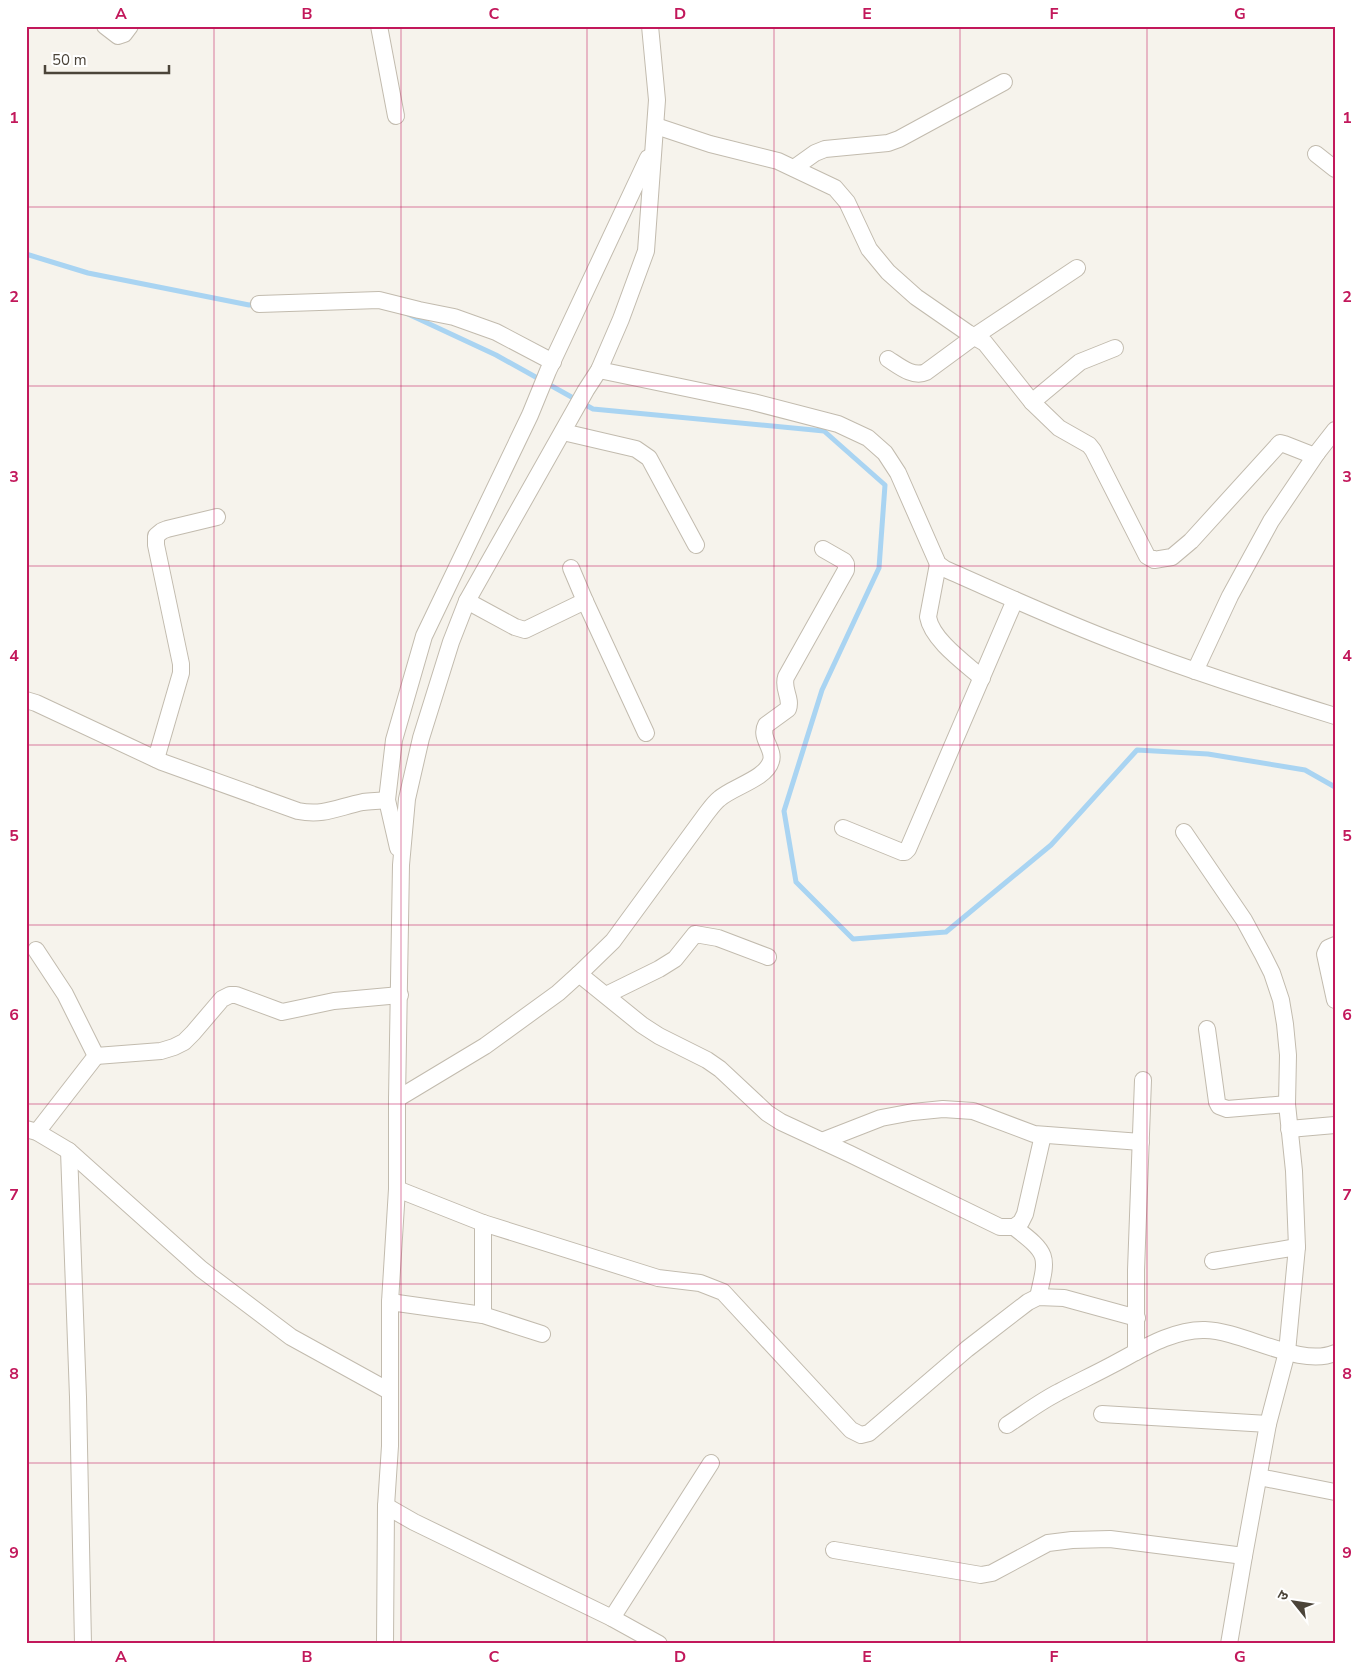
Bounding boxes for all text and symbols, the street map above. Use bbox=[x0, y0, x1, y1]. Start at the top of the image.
text: A bbox=[115, 3, 127, 25]
text: B bbox=[301, 3, 313, 25]
text: C bbox=[489, 3, 500, 25]
text: D bbox=[674, 3, 686, 25]
text: E bbox=[862, 3, 872, 25]
text: F bbox=[1050, 3, 1059, 25]
text: G bbox=[1234, 3, 1246, 25]
scale bar bbox=[45, 42, 169, 74]
text: 50 m bbox=[52, 50, 87, 70]
text: 1 bbox=[9, 107, 19, 129]
text: 1 bbox=[1342, 107, 1352, 129]
text: 2 bbox=[9, 286, 19, 308]
text: 2 bbox=[1342, 286, 1352, 308]
text: 3 bbox=[9, 466, 19, 488]
text: 3 bbox=[1342, 466, 1352, 488]
text: 4 bbox=[9, 645, 19, 667]
text: 4 bbox=[1342, 645, 1352, 667]
text: 5 bbox=[9, 825, 19, 847]
text: 5 bbox=[1342, 825, 1352, 847]
text: 6 bbox=[9, 1004, 19, 1026]
text: 6 bbox=[1342, 1004, 1352, 1026]
text: 7 bbox=[9, 1184, 19, 1206]
text: 7 bbox=[1342, 1184, 1352, 1206]
text: 8 bbox=[9, 1363, 19, 1385]
text: 8 bbox=[1342, 1363, 1352, 1385]
text: 9 bbox=[9, 1542, 19, 1564]
text: 9 bbox=[1342, 1542, 1352, 1564]
north arrow bbox=[1268, 1578, 1318, 1628]
text: उ bbox=[1273, 1587, 1294, 1604]
text: A bbox=[115, 1646, 127, 1668]
text: B bbox=[301, 1646, 313, 1668]
text: C bbox=[489, 1646, 500, 1668]
text: D bbox=[674, 1646, 686, 1668]
text: E bbox=[862, 1646, 872, 1668]
text: F bbox=[1050, 1646, 1059, 1668]
text: G bbox=[1234, 1646, 1246, 1668]

